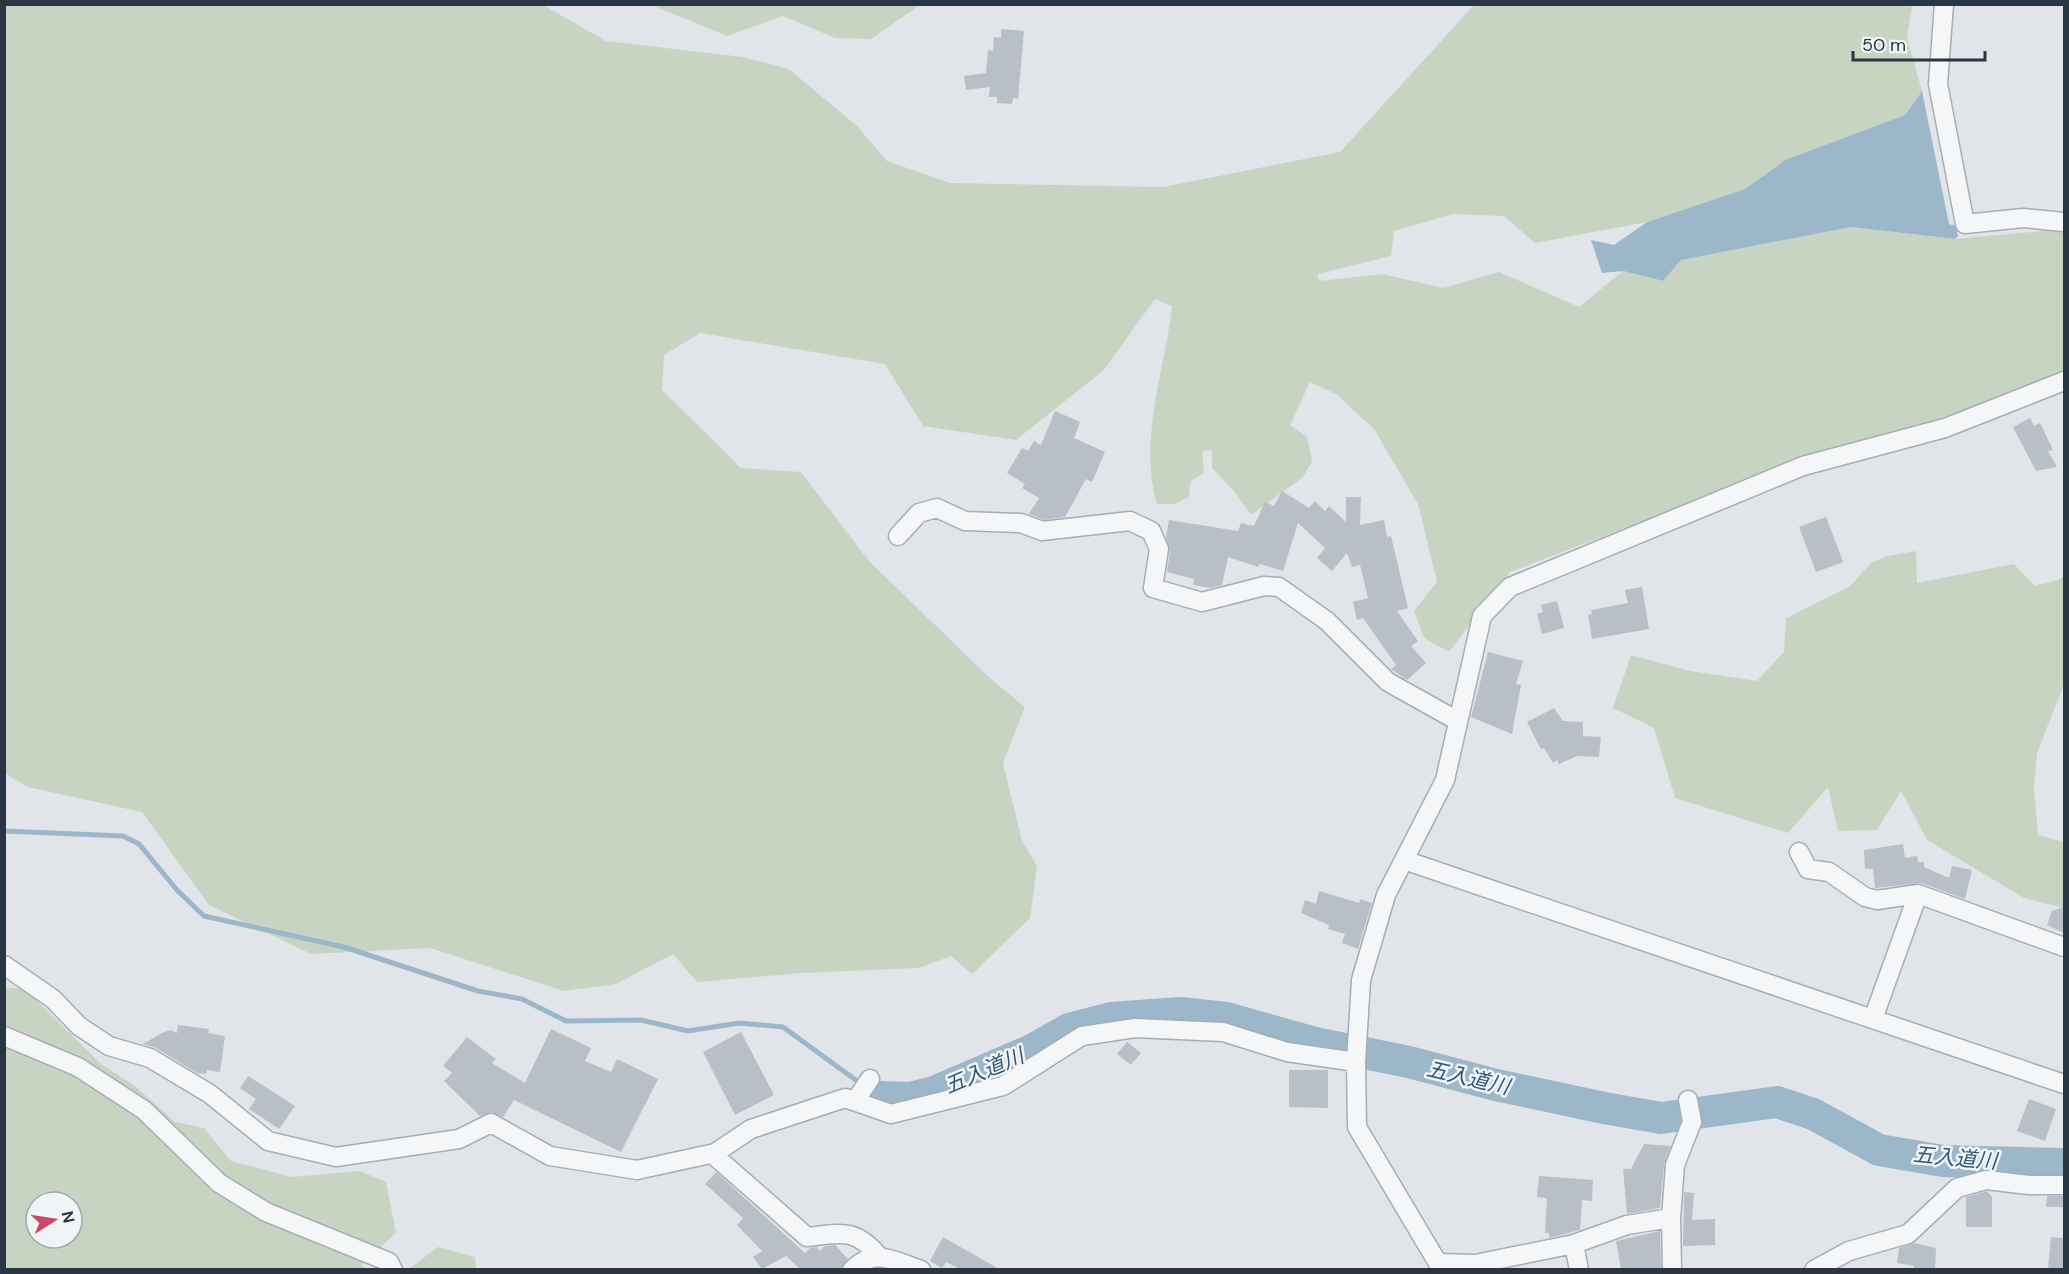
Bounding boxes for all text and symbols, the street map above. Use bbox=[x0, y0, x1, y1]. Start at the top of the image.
scale bar bbox=[1853, 24, 1985, 62]
text: 50 m bbox=[1862, 33, 1906, 57]
water label: 五入道川 bbox=[940, 1041, 1030, 1100]
water label: 五入道川 bbox=[1424, 1055, 1514, 1102]
water label: 五入道川 bbox=[1912, 1140, 2000, 1176]
north arrow bbox=[24, 1190, 84, 1250]
text: N bbox=[57, 1209, 80, 1225]

